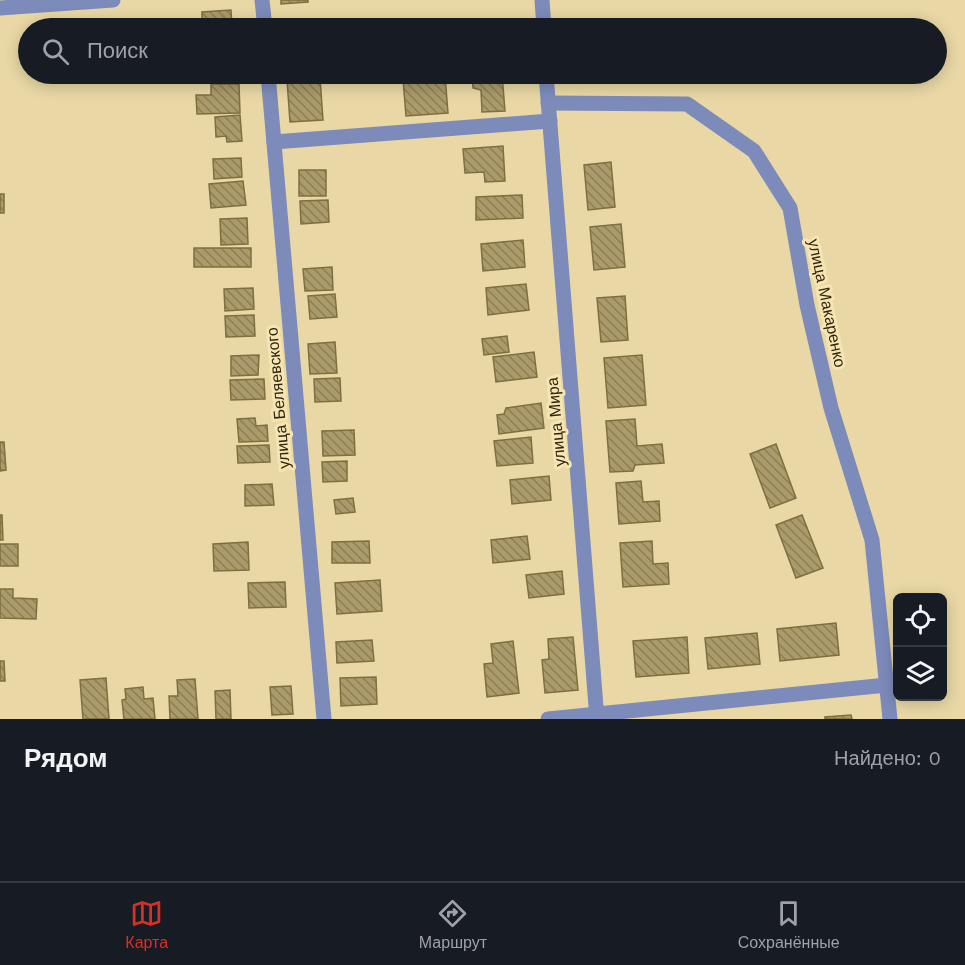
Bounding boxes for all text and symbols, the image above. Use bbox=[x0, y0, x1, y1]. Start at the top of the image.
search box bbox=[18, 18, 947, 84]
icon: search bbox=[39, 35, 72, 68]
text: Поиск bbox=[87, 38, 148, 63]
street label: улица Макаренко bbox=[804, 237, 850, 369]
street label: улица Беляевского bbox=[262, 326, 294, 470]
street label: улица Мира bbox=[543, 376, 569, 467]
map controls bbox=[893, 593, 947, 701]
button: locate bbox=[893, 593, 947, 647]
button: layers bbox=[893, 647, 947, 701]
text: Рядом bbox=[24, 743, 107, 773]
text: Найдено: 0 bbox=[834, 746, 941, 770]
tab: Карта bbox=[125, 897, 168, 952]
tab: Маршрут bbox=[419, 897, 487, 952]
tab: Сохранённые bbox=[738, 897, 840, 952]

